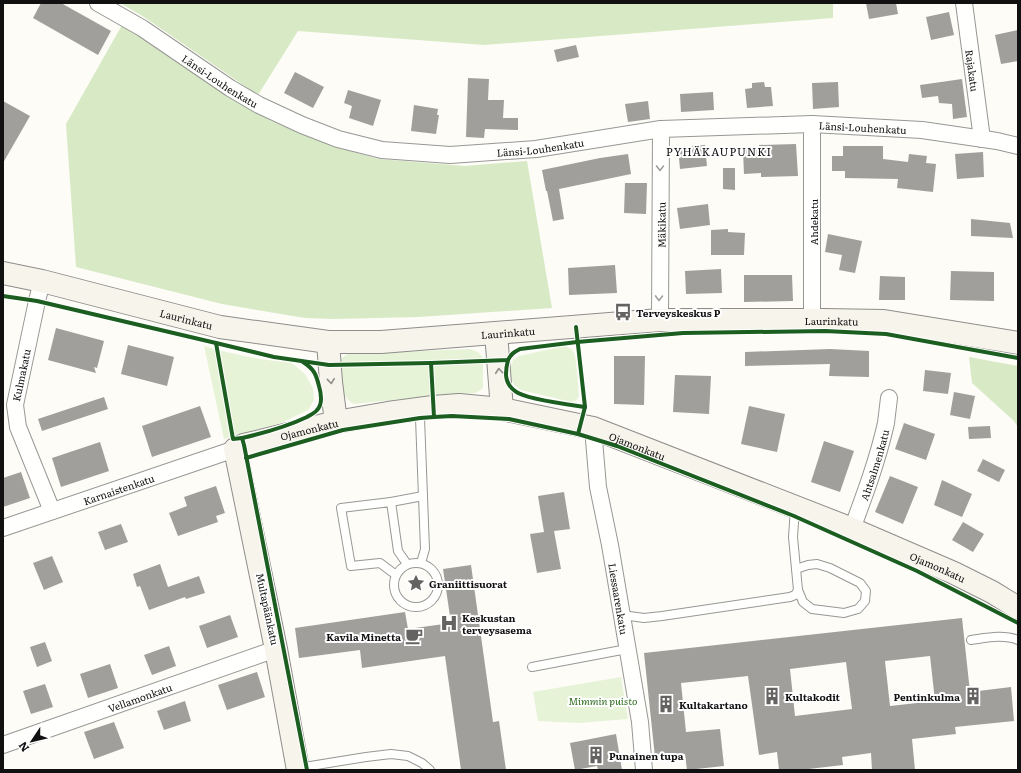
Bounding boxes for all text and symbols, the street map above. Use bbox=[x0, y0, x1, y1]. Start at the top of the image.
street label: Rajakatu bbox=[963, 49, 983, 93]
street label: Länsi-Louhenkatu bbox=[179, 50, 262, 111]
street label: Länsi-Louhenkatu bbox=[818, 117, 908, 137]
street label: Länsi-Louhenkatu bbox=[496, 134, 586, 159]
district label: PYHÄKAUPUNKI bbox=[666, 143, 772, 159]
one-way arrow bbox=[656, 165, 664, 171]
street label: Ahdekatu bbox=[806, 198, 821, 245]
street label: Mäkikatu bbox=[653, 201, 668, 248]
one-way arrow bbox=[655, 295, 663, 301]
bus stop icon: Terveyskeskus P bbox=[613, 302, 633, 322]
street label: Laurinkatu bbox=[158, 304, 215, 333]
place label: Terveyskeskus P bbox=[636, 305, 721, 320]
street label: Laurinkatu bbox=[804, 312, 859, 328]
street label: Laurinkatu bbox=[480, 322, 536, 342]
street label: Kulmakatu bbox=[8, 347, 34, 403]
one-way arrow bbox=[495, 368, 504, 374]
one-way arrow bbox=[326, 378, 335, 384]
street label: Ojamonkatu bbox=[278, 414, 340, 443]
street label: Ahtsalmenkatu bbox=[856, 427, 892, 502]
street label: Ojamonkatu bbox=[607, 428, 669, 463]
street label: Karnaistenkatu bbox=[81, 469, 157, 508]
street label: Ojamonkatu bbox=[908, 548, 969, 586]
street label: Liessaarenkatu bbox=[606, 562, 633, 636]
street label: Multapäänkatu bbox=[253, 572, 283, 647]
place icon: Graniittisuorat bbox=[406, 573, 426, 593]
place label: Graniittisuorat bbox=[429, 576, 508, 591]
place label: Keskustan terveysasema bbox=[462, 610, 532, 637]
hospital icon: Keskustan terveysasema bbox=[439, 613, 459, 633]
cafe icon: Kavila Minetta bbox=[404, 626, 424, 646]
place label: Kavila Minetta bbox=[326, 629, 401, 644]
street label: Vellamonkatu bbox=[106, 678, 174, 715]
building icon: Kultakodit bbox=[762, 686, 782, 706]
building icon: Pentinkulma bbox=[963, 686, 983, 706]
place label: Kultakodit bbox=[785, 689, 841, 704]
place label: Pentinkulma bbox=[894, 689, 960, 704]
park label: Mimmin puisto bbox=[569, 693, 637, 708]
building icon: Kultakartano bbox=[656, 694, 676, 714]
place label: Kultakartano bbox=[679, 697, 748, 712]
north arrow bbox=[12, 721, 52, 761]
text: N bbox=[14, 739, 32, 756]
building icon: Punainen tupa bbox=[586, 745, 606, 765]
place label: Punainen tupa bbox=[609, 748, 684, 763]

